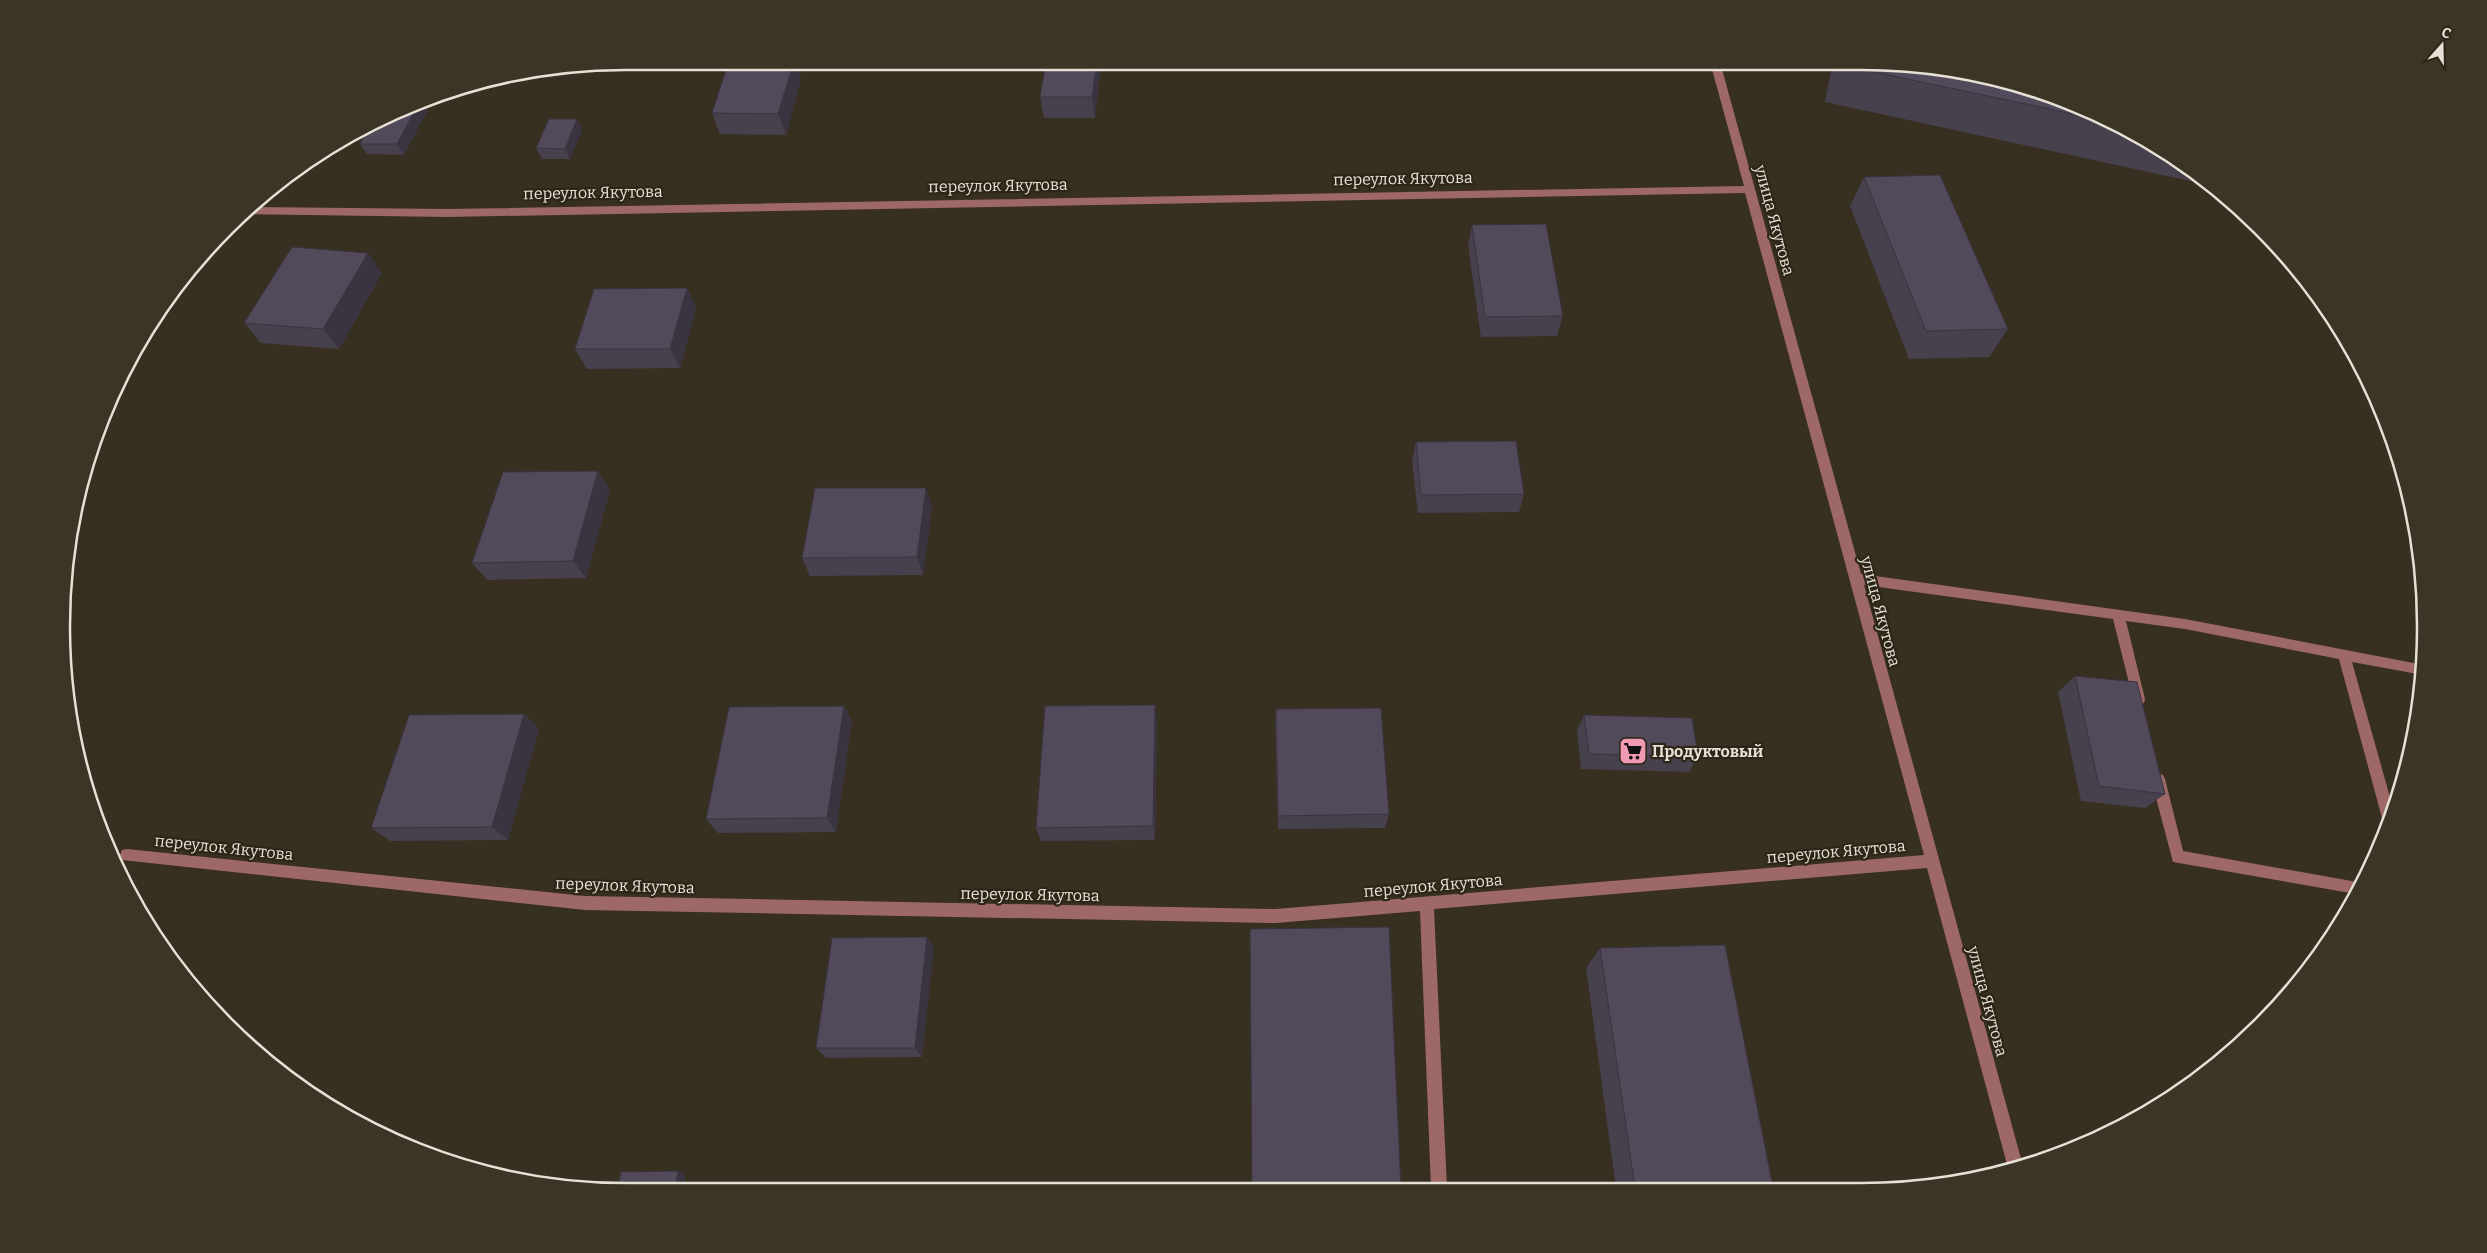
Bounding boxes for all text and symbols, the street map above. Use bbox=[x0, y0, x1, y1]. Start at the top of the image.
north arrow bbox=[2417, 20, 2467, 70]
text: С bbox=[2439, 24, 2453, 43]
street label: улица Якутова bbox=[1750, 162, 1798, 278]
street label: переулок Якутова bbox=[1333, 168, 1473, 189]
street label: переулок Якутова bbox=[928, 175, 1068, 196]
street label: переулок Якутова bbox=[523, 182, 663, 203]
street label: улица Якутова bbox=[1856, 553, 1904, 669]
supermarket icon: Продуктовый bbox=[1618, 736, 1648, 766]
place label: Продуктовый bbox=[1652, 742, 1764, 761]
street label: переулок Якутова bbox=[154, 831, 295, 864]
street label: переулок Якутова bbox=[1766, 836, 1907, 867]
street label: переулок Якутова bbox=[1363, 870, 1504, 901]
street label: переулок Якутова bbox=[555, 874, 695, 897]
street label: переулок Якутова bbox=[960, 884, 1100, 905]
street label: улица Якутова bbox=[1963, 943, 2011, 1059]

